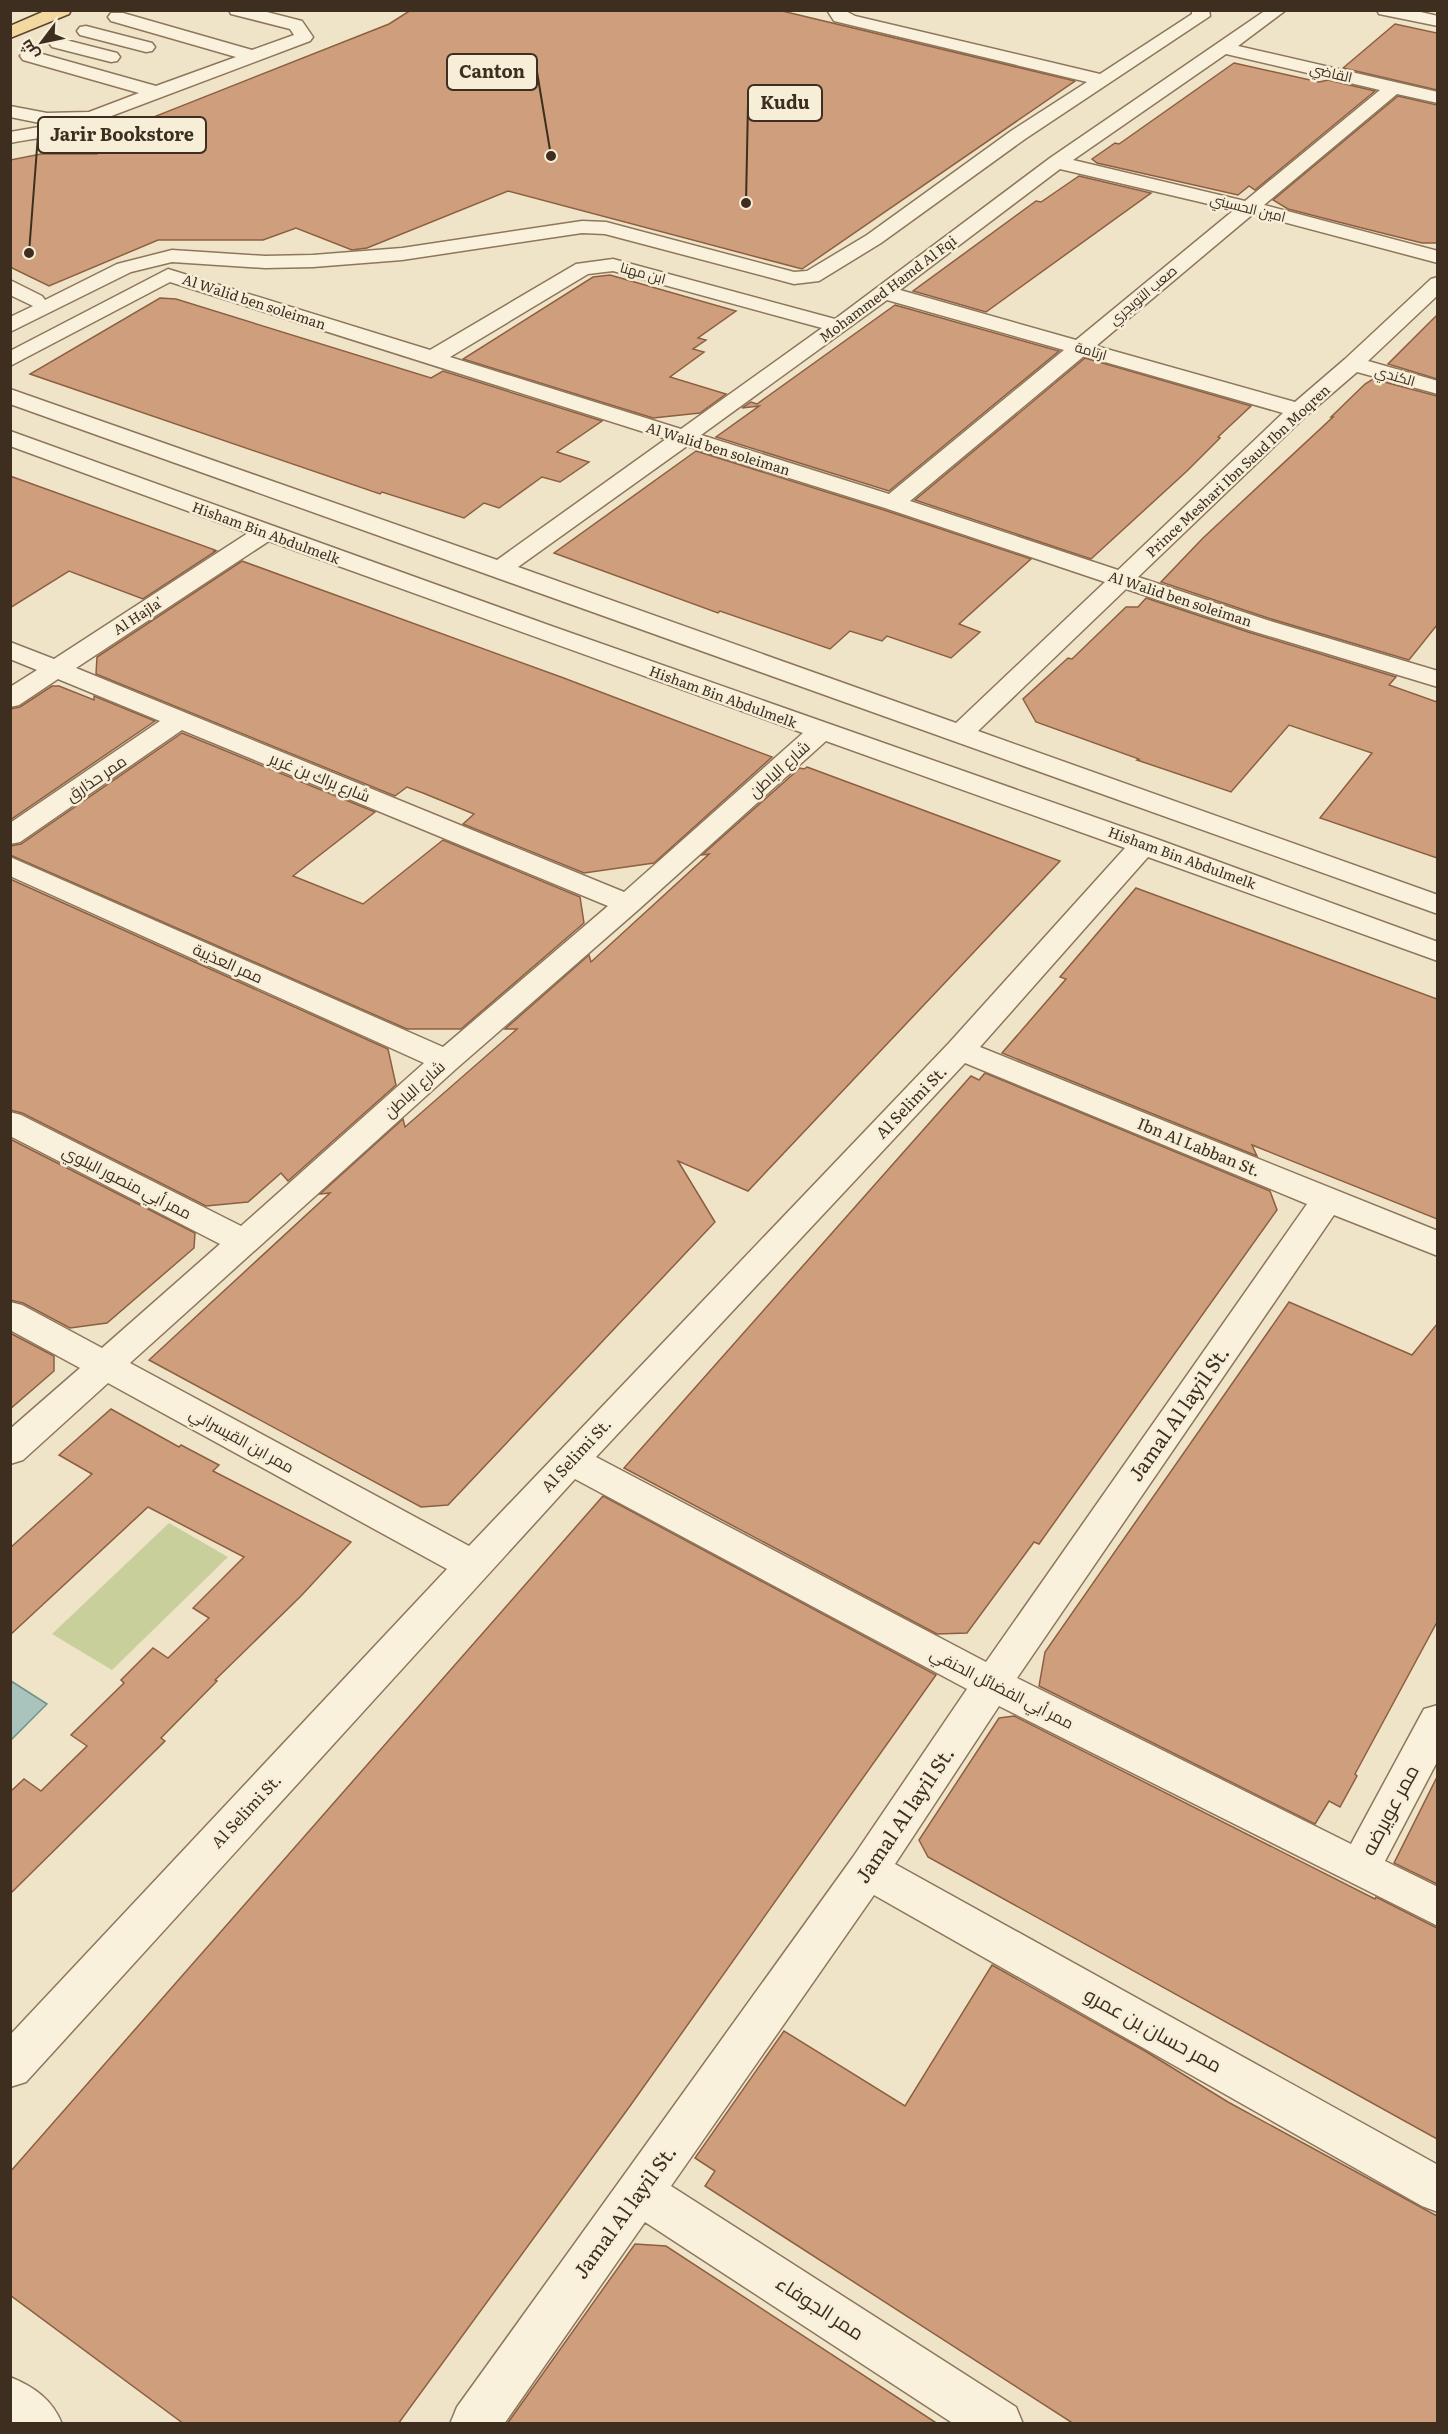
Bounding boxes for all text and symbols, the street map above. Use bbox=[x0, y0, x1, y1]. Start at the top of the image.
north arrow bbox=[12, 12, 72, 72]
text: ش bbox=[13, 35, 44, 66]
callout: Canton bbox=[447, 54, 537, 90]
text: Canton bbox=[459, 57, 526, 84]
street label: القاضي bbox=[1308, 57, 1354, 89]
callout: Kudu bbox=[748, 85, 822, 121]
text: Kudu bbox=[760, 88, 810, 115]
callout: Jarir Bookstore bbox=[38, 117, 206, 153]
text: Jarir Bookstore bbox=[50, 120, 194, 147]
street label: امين الحسيني bbox=[1208, 188, 1288, 229]
street label: Mohammed Hamd Al Fqi bbox=[815, 230, 960, 346]
street label: ابن مهنا bbox=[618, 256, 668, 288]
street label: صعب التويجري bbox=[1104, 260, 1183, 331]
street label: Al Walid ben soleiman bbox=[180, 268, 329, 334]
street label: ارتامة bbox=[1073, 336, 1110, 364]
street label: الكندي bbox=[1372, 360, 1418, 393]
street label: Prince Meshari Ibn Saud Ibn Moqren bbox=[1141, 379, 1334, 561]
street label: Al Walid ben soleiman bbox=[644, 417, 793, 480]
street label: Hisham Bin Abdulmelk bbox=[190, 496, 343, 568]
street label: Al Walid ben soleiman bbox=[1106, 565, 1255, 631]
street label: Al Hajla' bbox=[109, 592, 166, 639]
street label: Hisham Bin Abdulmelk bbox=[647, 660, 800, 732]
street label: شارع الباطن bbox=[742, 734, 815, 803]
street label: شارع براك بن غرير bbox=[265, 745, 374, 808]
street label: ممر حذارق bbox=[60, 748, 131, 806]
street label: Hisham Bin Abdulmelk bbox=[1106, 821, 1259, 893]
street label: ممر العذيبة bbox=[189, 936, 267, 988]
street label: شارع الباطن bbox=[377, 1054, 450, 1123]
street label: Al Selimi St. bbox=[869, 1059, 952, 1143]
street label: Ibn Al Labban St. bbox=[1134, 1110, 1265, 1182]
street label: ممر أبي منصور البلوي bbox=[57, 1138, 196, 1227]
street label: Jamal Al layil St. bbox=[1119, 1339, 1235, 1487]
street label: ممر ابن القيسراني bbox=[184, 1400, 299, 1481]
street label: Al Selimi St. bbox=[534, 1412, 616, 1497]
street label: ممر أبي الفضائل الحنفي bbox=[925, 1640, 1078, 1736]
street label: Jamal Al layil St. bbox=[846, 1740, 960, 1888]
street label: ممر عويرضه bbox=[1352, 1758, 1425, 1860]
street label: Al Selimi St. bbox=[204, 1768, 286, 1853]
street label: ممر حسان بن عمرو bbox=[1080, 1978, 1228, 2079]
street label: Jamal Al layil St. bbox=[565, 2138, 682, 2284]
street label: ممر الجوفاء bbox=[771, 2267, 871, 2346]

